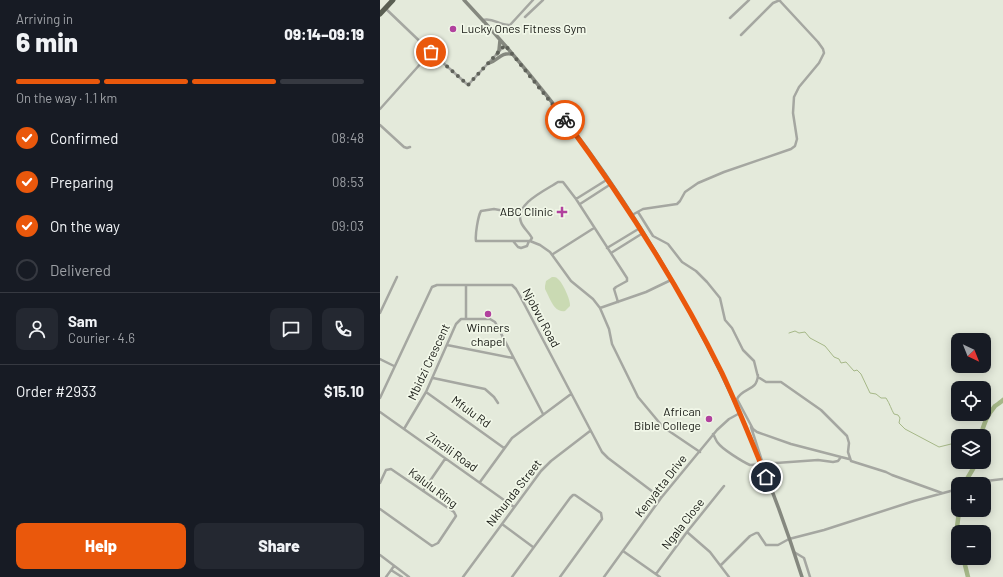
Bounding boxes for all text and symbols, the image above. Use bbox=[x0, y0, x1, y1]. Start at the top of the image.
text: Arriving in bbox=[16, 11, 73, 27]
place label: Lucky Ones Fitness Gym bbox=[461, 21, 586, 35]
marker: Lucky Ones Fitness Gym bbox=[448, 24, 458, 34]
text: 09:14–09:19 bbox=[284, 25, 364, 43]
text: 6 min bbox=[16, 26, 78, 57]
pin bbox=[414, 35, 448, 69]
icon: bag bbox=[420, 41, 442, 63]
text: On the way · 1.1 km bbox=[16, 90, 117, 106]
courier bbox=[545, 100, 585, 140]
icon: bike bbox=[554, 109, 576, 131]
icon: check bbox=[16, 127, 38, 149]
text: Confirmed bbox=[50, 129, 118, 147]
text: 08:48 bbox=[332, 130, 364, 146]
icon: check bbox=[16, 171, 38, 193]
text: Preparing bbox=[50, 173, 114, 191]
text: 08:53 bbox=[332, 174, 364, 190]
place label: ABC Clinic bbox=[500, 204, 553, 218]
marker: ABC Clinic bbox=[556, 206, 568, 218]
icon: check bbox=[16, 215, 38, 237]
text: On the way bbox=[50, 217, 120, 235]
text: 09:03 bbox=[331, 218, 364, 234]
text: Delivered bbox=[50, 261, 111, 279]
street label: Njobvu Road bbox=[520, 286, 563, 350]
button: person bbox=[16, 308, 58, 350]
button: chat bbox=[270, 308, 312, 350]
button: phone bbox=[322, 308, 364, 350]
marker: Winners chapel bbox=[483, 309, 493, 319]
text: Sam bbox=[68, 312, 97, 330]
place label: Winners chapel bbox=[467, 320, 510, 348]
street label: Mbidzi Crescent bbox=[404, 321, 452, 402]
text: Courier · 4.6 bbox=[68, 330, 135, 346]
north arrow bbox=[951, 333, 991, 373]
map controls bbox=[951, 333, 991, 565]
button: locate bbox=[951, 381, 991, 421]
text: Order #2933 bbox=[16, 382, 97, 400]
text: $15.10 bbox=[324, 382, 364, 400]
street label: Mfulu Rd bbox=[449, 392, 494, 430]
place label: African Bible College bbox=[634, 404, 701, 432]
marker: African Bible College bbox=[704, 414, 714, 424]
street label: Zinzili Road bbox=[424, 428, 481, 474]
button: layers bbox=[951, 429, 991, 469]
street label: Kenyatta Drive bbox=[631, 451, 689, 519]
street label: Nkhunda Street bbox=[483, 456, 544, 529]
pin bbox=[749, 460, 783, 494]
street label: Kalulu Ring bbox=[406, 464, 461, 510]
icon: home bbox=[755, 466, 777, 488]
button: + bbox=[951, 477, 991, 517]
street label: Ngala Close bbox=[658, 495, 706, 552]
button: Help bbox=[16, 523, 186, 569]
button: Share bbox=[194, 523, 364, 569]
button: − bbox=[951, 525, 991, 565]

